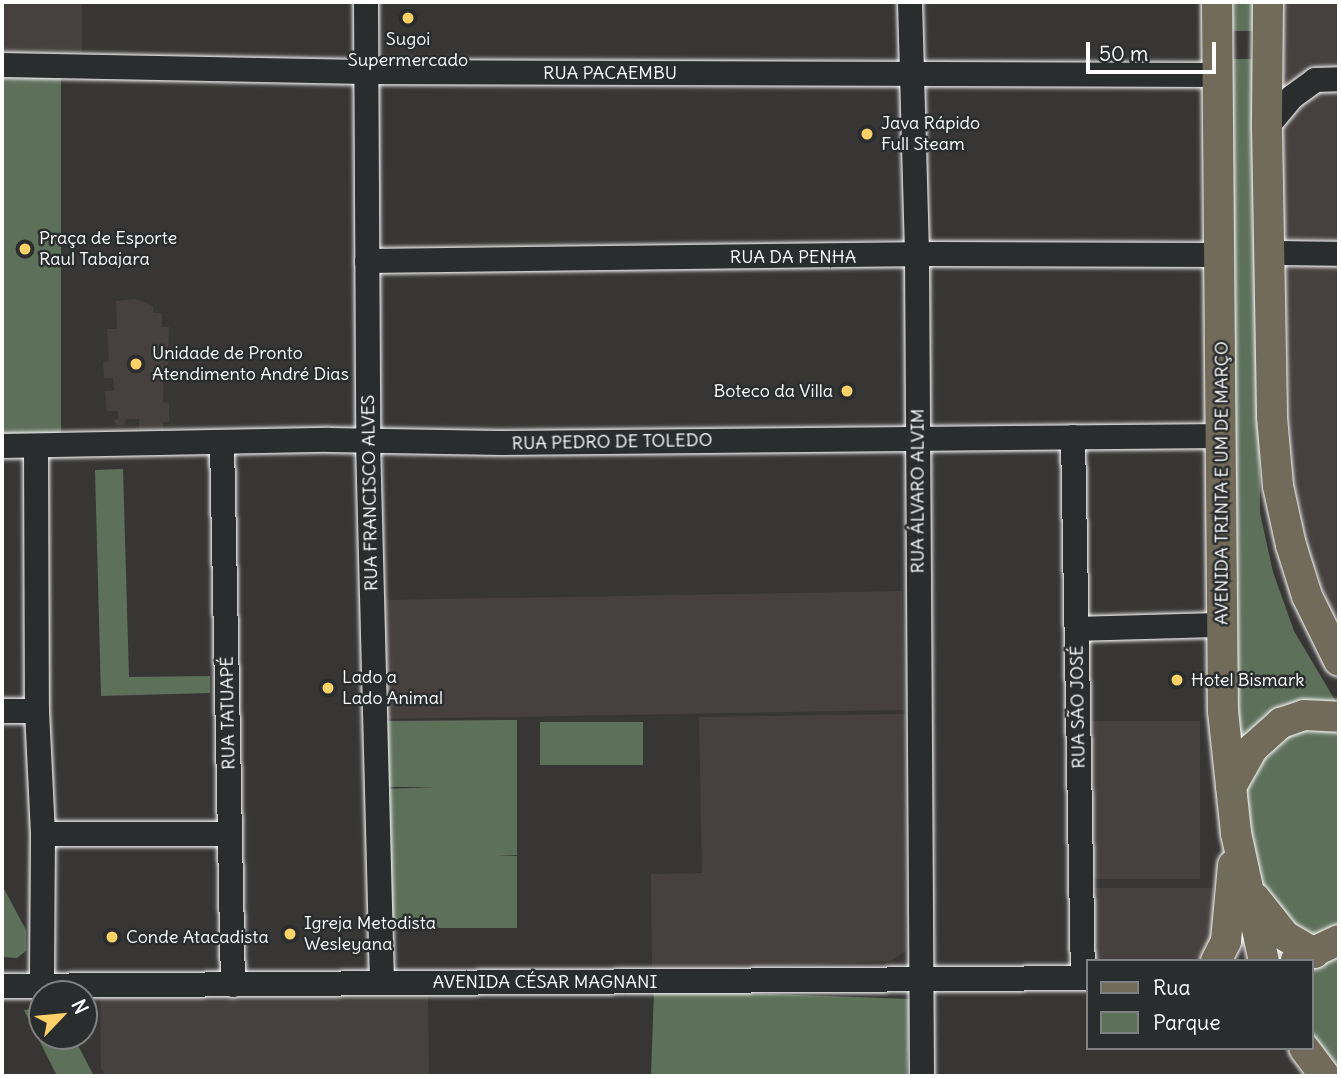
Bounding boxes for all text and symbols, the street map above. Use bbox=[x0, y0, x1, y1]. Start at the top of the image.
marker: Sugoi Supermercado bbox=[400, 10, 416, 26]
scale bar bbox=[1089, 28, 1218, 72]
place label: Sugoi Supermercado bbox=[348, 29, 468, 72]
text: 50 m bbox=[1099, 40, 1148, 67]
street label: RUA PACAEMBU bbox=[543, 62, 677, 84]
place label: Java Rápido Full Steam bbox=[881, 113, 980, 156]
marker: Java Rápido Full Steam bbox=[859, 126, 875, 142]
place label: Praça de Esporte Raul Tabajara bbox=[39, 228, 177, 270]
marker: Praça de Esporte Raul Tabajara bbox=[17, 241, 33, 257]
street label: RUA DA PENHA bbox=[730, 246, 856, 268]
street label: AVENIDA TRINTA E UM DE MARÇO bbox=[1211, 341, 1233, 625]
place label: Unidade de Pronto Atendimento André Dias bbox=[152, 343, 349, 386]
marker: Unidade de Pronto Atendimento André Dias bbox=[126, 354, 146, 374]
place label: Boteco da Villa bbox=[713, 380, 833, 402]
marker: Boteco da Villa bbox=[839, 383, 855, 399]
street label: RUA FRANCISCO ALVES bbox=[357, 395, 383, 591]
street label: RUA ÁLVARO ALVIM bbox=[907, 409, 929, 573]
street label: RUA PEDRO DE TOLEDO bbox=[511, 429, 713, 455]
street label: RUA SÃO JOSÉ bbox=[1066, 645, 1090, 769]
street label: RUA TATUAPÉ bbox=[216, 656, 240, 770]
place label: Lado a Lado Animal bbox=[342, 667, 443, 710]
place label: Hotel Bismark bbox=[1191, 669, 1304, 691]
marker: Hotel Bismark bbox=[1169, 672, 1185, 688]
marker: Lado a Lado Animal bbox=[320, 680, 336, 696]
place label: Igreja Metodista Wesleyana bbox=[304, 913, 436, 956]
place label: Conde Atacadista bbox=[126, 926, 269, 948]
marker: Igreja Metodista Wesleyana bbox=[282, 926, 298, 942]
marker: Conde Atacadista bbox=[104, 929, 120, 945]
legend bbox=[1086, 959, 1313, 1050]
street label: AVENIDA CÉSAR MAGNANI bbox=[433, 971, 657, 993]
text: Rua bbox=[1153, 974, 1190, 1001]
north arrow bbox=[28, 980, 98, 1050]
text: N bbox=[66, 995, 94, 1018]
text: Parque bbox=[1153, 1009, 1221, 1036]

